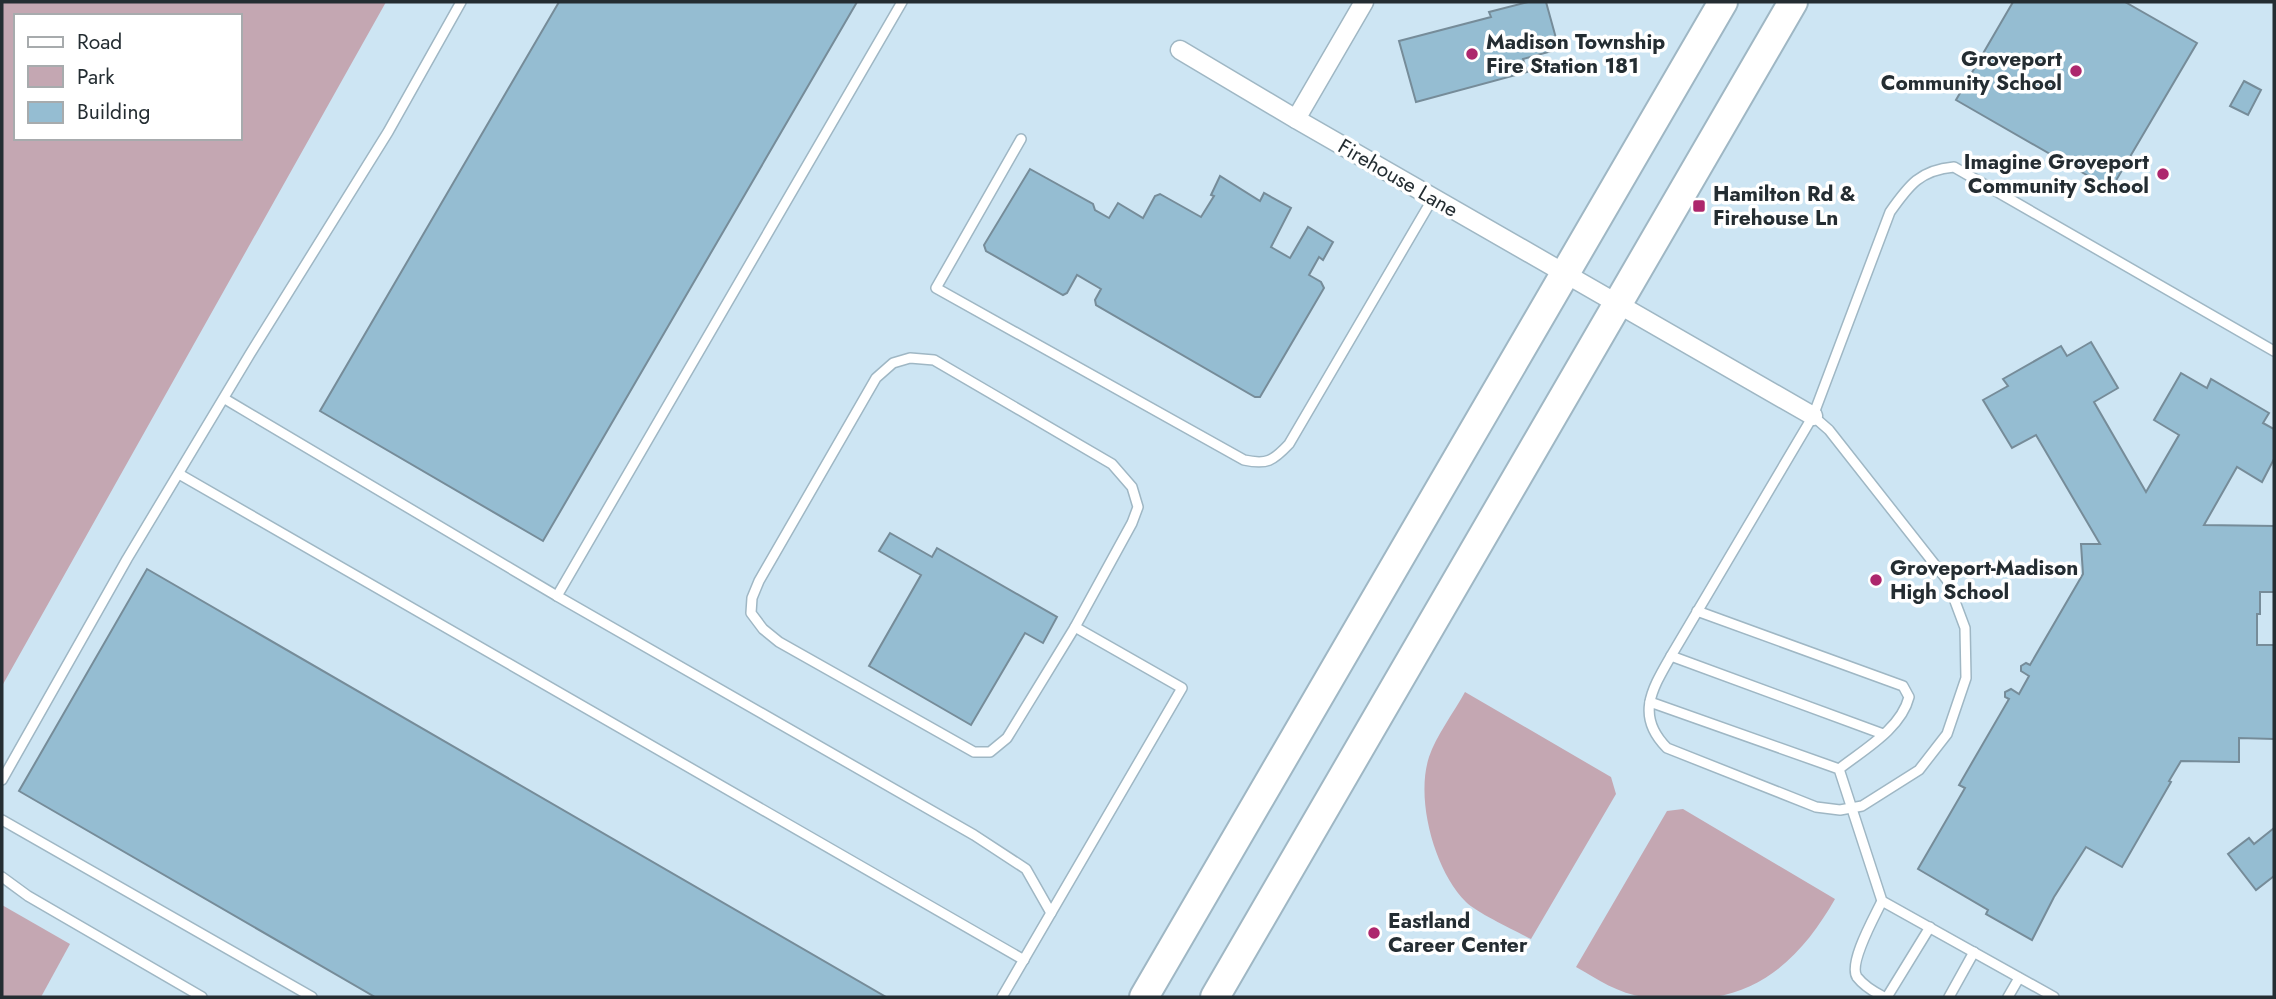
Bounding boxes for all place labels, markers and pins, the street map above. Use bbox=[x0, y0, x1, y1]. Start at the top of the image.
place label: Madison Township Fire Station 181 bbox=[1486, 27, 1665, 81]
place label: Groveport Community School bbox=[1881, 44, 2062, 98]
marker: Madison Township Fire Station 181 bbox=[1464, 46, 1480, 62]
marker: Groveport Community School bbox=[2068, 63, 2084, 79]
place label: Imagine Groveport Community School bbox=[1964, 147, 2149, 201]
marker: Imagine Groveport Community School bbox=[2155, 166, 2171, 182]
place label: Hamilton Rd & Firehouse Ln bbox=[1713, 179, 1856, 233]
marker: Hamilton Rd & Firehouse Ln bbox=[1691, 198, 1707, 214]
place label: Groveport-Madison High School bbox=[1890, 553, 2078, 607]
marker: Groveport-Madison High School bbox=[1868, 572, 1884, 588]
place label: Eastland Career Center bbox=[1388, 906, 1528, 960]
marker: Eastland Career Center bbox=[1366, 925, 1382, 941]

